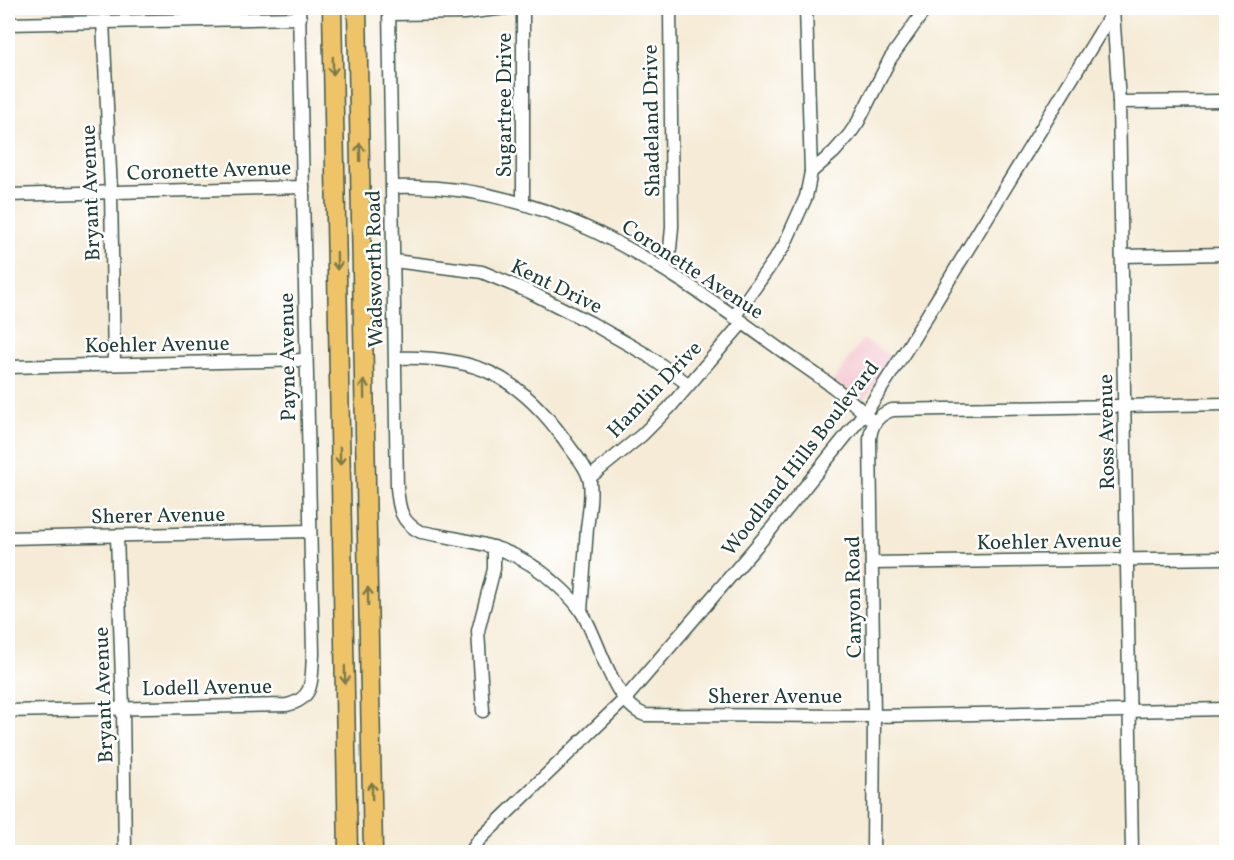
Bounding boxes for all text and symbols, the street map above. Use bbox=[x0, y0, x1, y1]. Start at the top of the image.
street label: Sugartree Drive bbox=[491, 32, 520, 177]
street label: Shadeland Drive bbox=[637, 44, 668, 198]
one-way arrow bbox=[327, 55, 339, 75]
street label: Bryant Avenue bbox=[75, 124, 108, 262]
one-way arrow bbox=[354, 143, 366, 163]
street label: Coronette Avenue bbox=[126, 154, 292, 189]
street label: Wadsworth Road bbox=[360, 190, 391, 348]
street label: Coronette Avenue bbox=[615, 213, 769, 327]
one-way arrow bbox=[331, 250, 343, 270]
street label: Kent Drive bbox=[506, 253, 607, 322]
street label: Payne Avenue bbox=[273, 292, 304, 422]
street label: Koehler Avenue bbox=[84, 330, 230, 361]
street label: Hamlin Drive bbox=[601, 335, 709, 445]
street label: Woodland Hills Boulevard bbox=[716, 355, 887, 563]
street label: Ross Avenue bbox=[1092, 374, 1123, 490]
one-way arrow bbox=[359, 380, 370, 400]
one-way arrow bbox=[335, 445, 346, 465]
street label: Sherer Avenue bbox=[91, 501, 226, 532]
street label: Koehler Avenue bbox=[976, 527, 1122, 558]
street label: Canyon Road bbox=[839, 536, 870, 658]
one-way arrow bbox=[363, 586, 374, 606]
street label: Bryant Avenue bbox=[88, 626, 121, 764]
one-way arrow bbox=[339, 665, 351, 685]
street label: Lodell Avenue bbox=[142, 673, 272, 704]
street label: Sherer Avenue bbox=[708, 683, 842, 712]
one-way arrow bbox=[366, 781, 378, 801]

